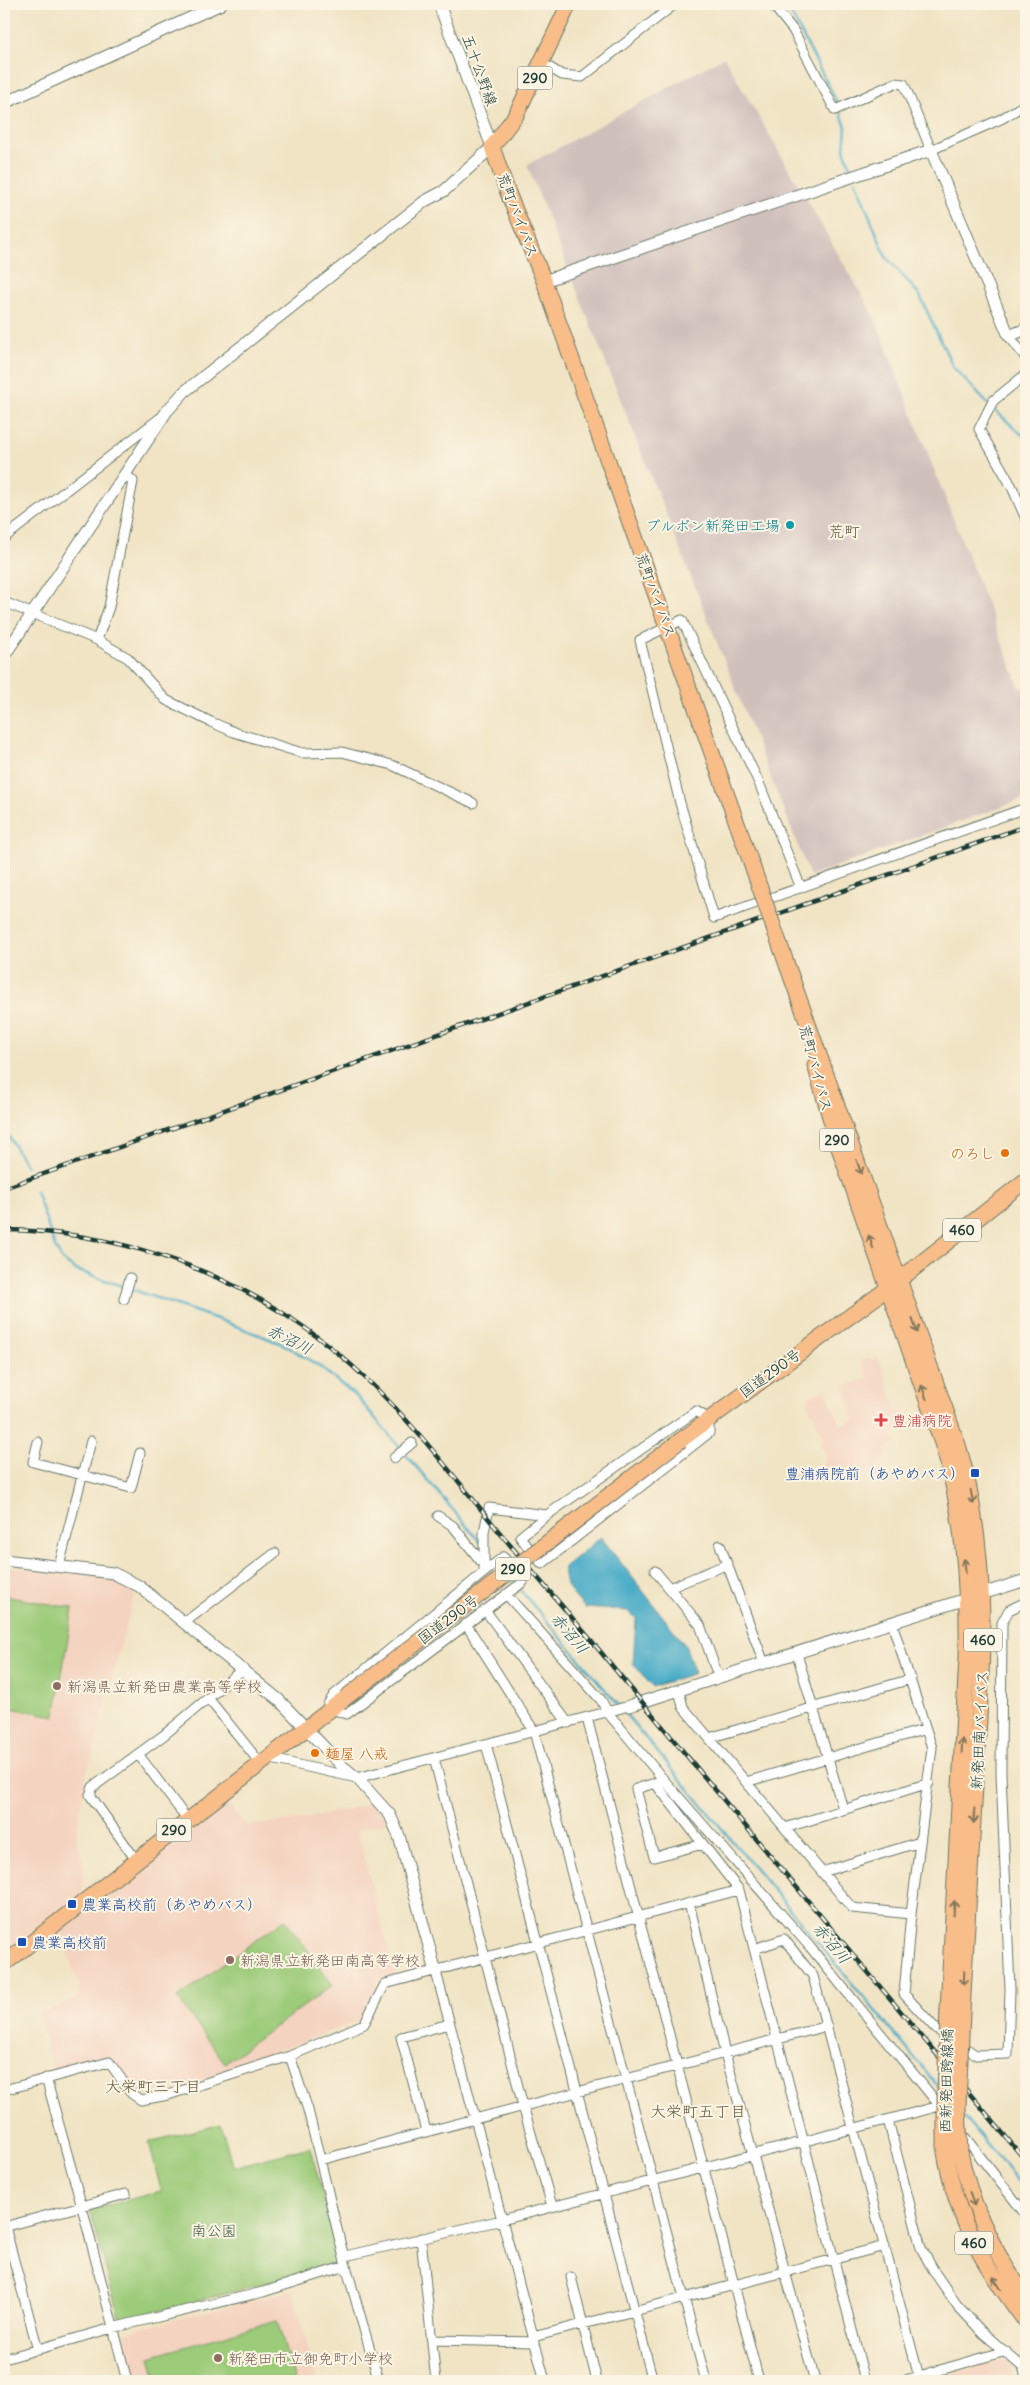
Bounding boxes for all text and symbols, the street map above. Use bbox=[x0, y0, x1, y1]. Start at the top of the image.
street label: 五十公野線 bbox=[458, 32, 502, 108]
road number: 290 bbox=[518, 66, 552, 90]
street label: 荒町バイパス bbox=[493, 170, 543, 260]
place label: ブルボン新発田工場 bbox=[646, 516, 780, 535]
marker: ブルボン新発田工場 bbox=[784, 519, 796, 531]
district label: 荒町 bbox=[828, 521, 860, 541]
street label: 荒町バイパス bbox=[632, 550, 680, 640]
street label: 荒町バイパス bbox=[795, 1022, 837, 1114]
road number: 290 bbox=[820, 1128, 854, 1152]
place label: のろし bbox=[950, 1144, 995, 1163]
marker: のろし bbox=[999, 1147, 1011, 1159]
one-way arrow bbox=[855, 1159, 865, 1175]
road number: 460 bbox=[943, 1218, 981, 1242]
one-way arrow bbox=[866, 1235, 875, 1251]
one-way arrow bbox=[911, 1318, 920, 1334]
water label: 赤沼川 bbox=[264, 1319, 316, 1359]
street label: 国道290号 bbox=[735, 1344, 805, 1402]
one-way arrow bbox=[918, 1384, 928, 1400]
place label: 豊浦病院 bbox=[892, 1411, 952, 1430]
marker: 豊浦病院 bbox=[874, 1413, 888, 1427]
place label: 豊浦病院前（あやめバス） bbox=[785, 1464, 965, 1483]
marker: 豊浦病院前（あやめバス） bbox=[969, 1467, 981, 1479]
one-way arrow bbox=[967, 1488, 977, 1504]
road number: 290 bbox=[496, 1558, 530, 1580]
one-way arrow bbox=[960, 1559, 969, 1575]
street label: 国道290号 bbox=[414, 1590, 482, 1648]
water label: 赤沼川 bbox=[547, 1608, 593, 1658]
road number: 460 bbox=[964, 1628, 1002, 1652]
street label: 新発田南バイパス bbox=[966, 1670, 992, 1790]
place label: 新潟県立新発田農業高等学校 bbox=[67, 1677, 262, 1696]
marker: 新潟県立新発田農業高等学校 bbox=[51, 1680, 63, 1692]
one-way arrow bbox=[958, 1738, 967, 1754]
place label: 麺屋 八戒 bbox=[325, 1744, 389, 1763]
marker: 麺屋 八戒 bbox=[309, 1747, 321, 1759]
one-way arrow bbox=[969, 1808, 978, 1824]
road number: 290 bbox=[156, 1818, 192, 1842]
place label: 農業高校前（あやめバス） bbox=[82, 1895, 262, 1914]
marker: 農業高校前（あやめバス） bbox=[66, 1898, 78, 1910]
one-way arrow bbox=[949, 1901, 958, 1917]
water label: 赤沼川 bbox=[809, 1918, 855, 1968]
place label: 農業高校前 bbox=[32, 1933, 107, 1952]
marker: 農業高校前 bbox=[16, 1936, 28, 1948]
place label: 新潟県立新発田南高等学校 bbox=[240, 1951, 420, 1970]
marker: 新潟県立新発田南高等学校 bbox=[224, 1954, 236, 1966]
one-way arrow bbox=[960, 1970, 969, 1986]
street label: 西新発田跨線橋 bbox=[936, 2028, 956, 2134]
district label: 大栄町三丁目 bbox=[105, 2076, 201, 2096]
district label: 大栄町五丁目 bbox=[650, 2101, 746, 2121]
one-way arrow bbox=[968, 2191, 977, 2206]
park label: 南公園 bbox=[191, 2221, 237, 2240]
road number: 460 bbox=[955, 2232, 993, 2254]
one-way arrow bbox=[992, 2276, 1002, 2290]
place label: 新発田市立御免町小学校 bbox=[228, 2349, 393, 2368]
marker: 新発田市立御免町小学校 bbox=[212, 2352, 224, 2364]

